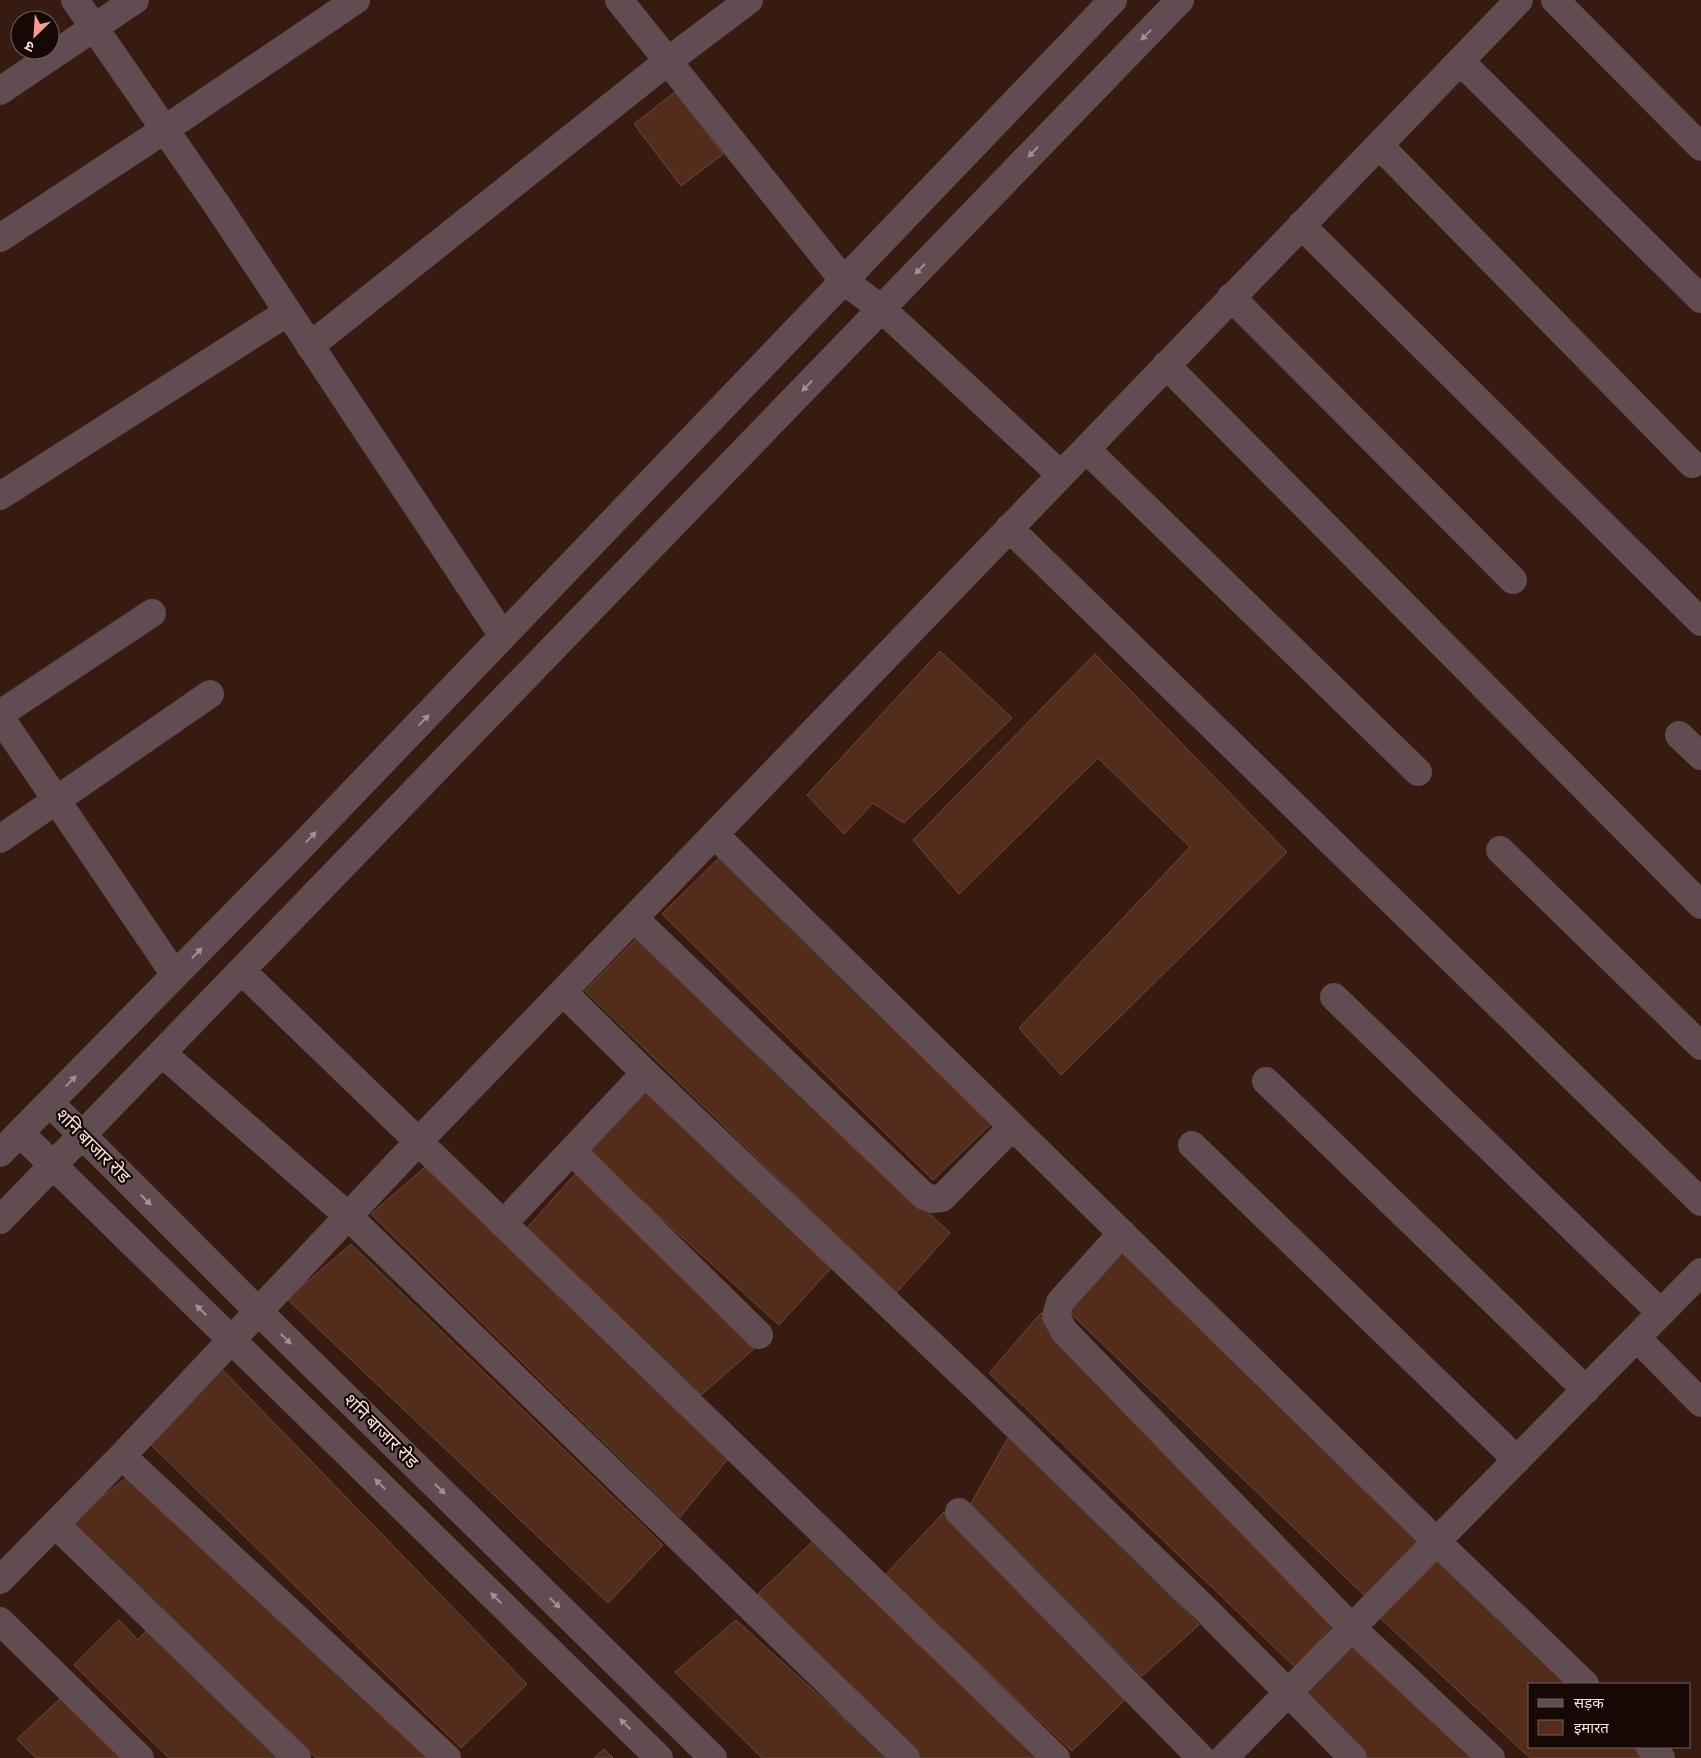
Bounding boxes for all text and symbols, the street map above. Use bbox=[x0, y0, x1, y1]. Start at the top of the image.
north arrow bbox=[10, 10, 60, 60]
one-way arrow bbox=[1140, 29, 1152, 41]
text: उ bbox=[21, 35, 38, 57]
one-way arrow bbox=[1027, 146, 1039, 158]
one-way arrow bbox=[914, 263, 926, 275]
one-way arrow bbox=[801, 379, 813, 391]
one-way arrow bbox=[417, 714, 429, 726]
one-way arrow bbox=[305, 831, 317, 843]
one-way arrow bbox=[191, 947, 203, 959]
one-way arrow bbox=[65, 1076, 77, 1088]
street label: शनि बाजार रोड bbox=[50, 1104, 136, 1189]
one-way arrow bbox=[140, 1193, 152, 1205]
one-way arrow bbox=[195, 1304, 207, 1316]
one-way arrow bbox=[280, 1333, 292, 1345]
street label: शनि बाजार रोड bbox=[338, 1389, 424, 1474]
one-way arrow bbox=[374, 1478, 386, 1490]
one-way arrow bbox=[433, 1483, 445, 1495]
one-way arrow bbox=[490, 1592, 502, 1604]
one-way arrow bbox=[549, 1597, 561, 1609]
legend bbox=[1528, 1683, 1691, 1748]
text: सड़क bbox=[1574, 1693, 1604, 1714]
one-way arrow bbox=[619, 1718, 631, 1730]
text: इमारत bbox=[1574, 1718, 1609, 1739]

